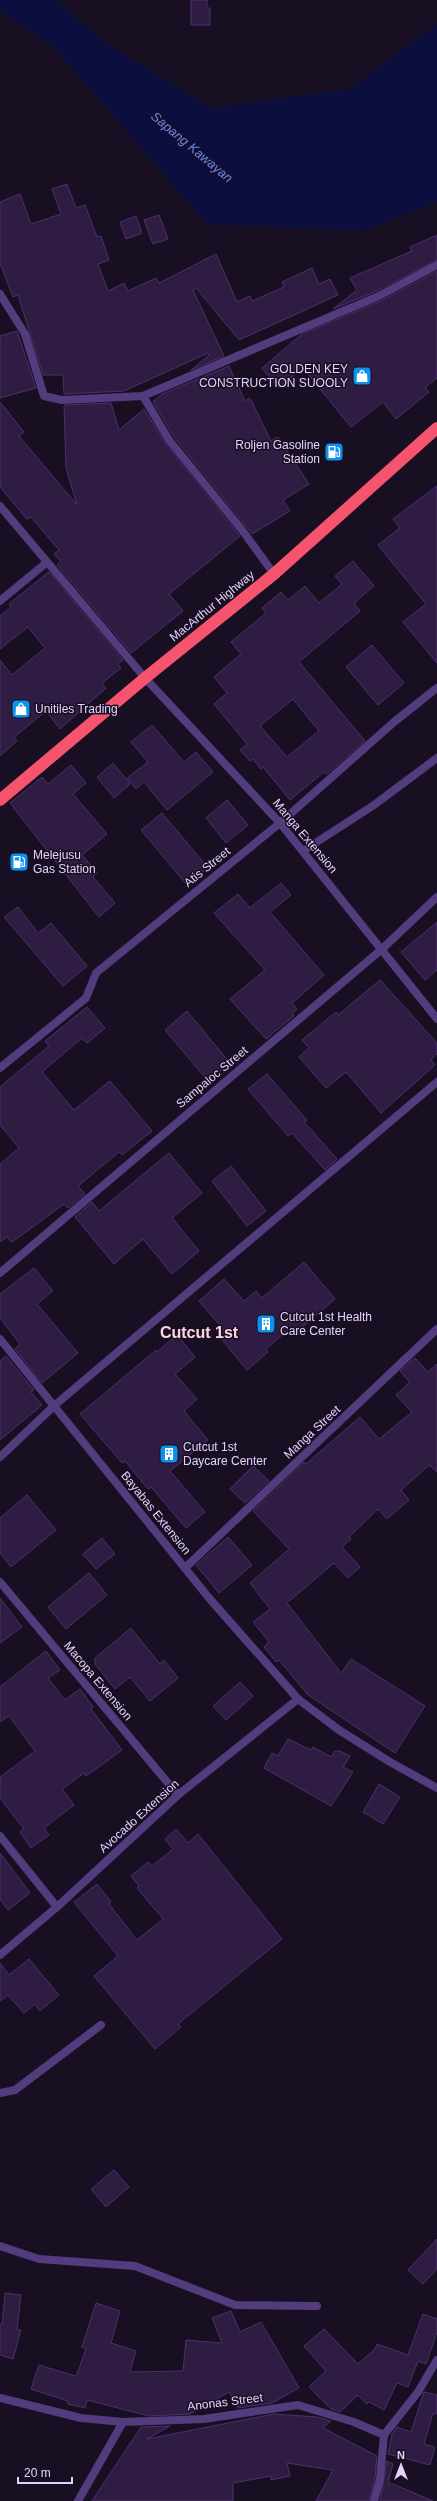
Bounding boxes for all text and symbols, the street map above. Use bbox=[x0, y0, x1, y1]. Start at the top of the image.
water label: Sapang Kawayan bbox=[148, 108, 236, 186]
place label: GOLDEN KEY CONSTRUCTION SUOOLY bbox=[199, 362, 348, 390]
shop icon: GOLDEN KEY CONSTRUCTION SUOOLY bbox=[351, 365, 373, 387]
place label: Roljen Gasoline Station bbox=[235, 438, 320, 466]
fuel station icon: Roljen Gasoline Station bbox=[323, 441, 345, 463]
street label: MacArthur Highway bbox=[167, 568, 257, 644]
shop icon: Unitiles Trading bbox=[10, 698, 32, 720]
place label: Unitiles Trading bbox=[35, 702, 118, 716]
street label: Manga Extension bbox=[270, 796, 340, 876]
street label: Atis Street bbox=[181, 844, 233, 890]
place label: Melejusu Gas Station bbox=[33, 848, 96, 876]
fuel station icon: Melejusu Gas Station bbox=[8, 851, 30, 873]
street label: Sampaloc Street bbox=[174, 1043, 251, 1111]
place label: Cutcut 1st Health Care Center bbox=[280, 1310, 372, 1338]
building icon: Cutcut 1st Health Care Center bbox=[255, 1313, 277, 1335]
district label: Cutcut 1st bbox=[160, 1324, 239, 1341]
street label: Manga Street bbox=[281, 1402, 344, 1462]
place label: Cutcut 1st Daycare Center bbox=[183, 1440, 267, 1468]
building icon: Cutcut 1st Daycare Center bbox=[158, 1443, 180, 1465]
street label: Bayabas Extension bbox=[118, 1469, 194, 1557]
street label: Macopa Extension bbox=[61, 1639, 135, 1723]
street label: Avocado Extension bbox=[96, 1776, 182, 1856]
street label: Anonas Street bbox=[186, 2390, 264, 2414]
north arrow bbox=[381, 2445, 421, 2485]
text: N bbox=[397, 2449, 405, 2461]
scale bar bbox=[18, 2459, 72, 2485]
text: 20 m bbox=[24, 2466, 51, 2480]

